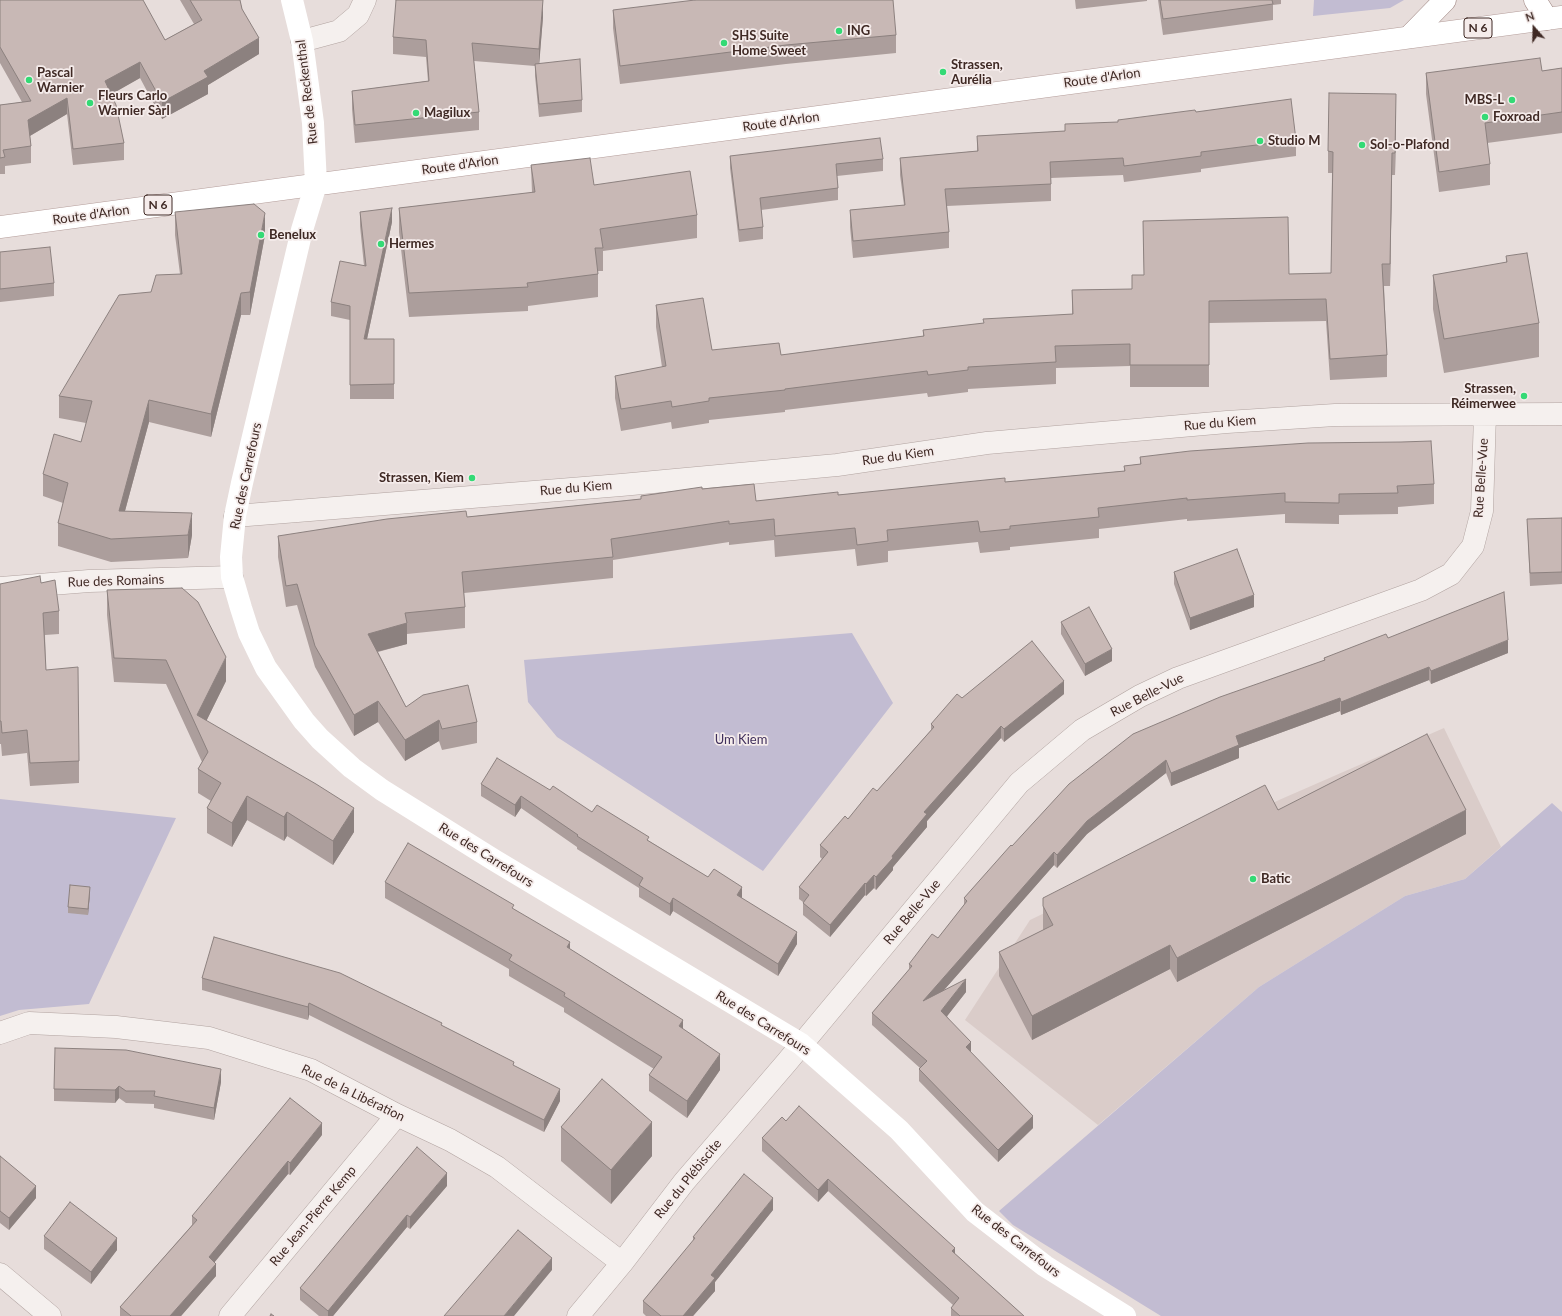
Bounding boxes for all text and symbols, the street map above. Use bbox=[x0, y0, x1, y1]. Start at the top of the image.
north arrow bbox=[1514, 8, 1554, 48]
text: N bbox=[1524, 9, 1536, 24]
road number: N 6 bbox=[1464, 18, 1492, 38]
place label: ING bbox=[847, 23, 870, 39]
marker: ING bbox=[834, 26, 844, 36]
place label: SHS Suite Home Sweet bbox=[732, 28, 806, 59]
marker: SHS Suite Home Sweet bbox=[719, 38, 729, 48]
street label: Rue de Reckenthal bbox=[293, 39, 321, 145]
place label: Strassen, Aurélia bbox=[951, 57, 1003, 88]
place label: Pascal Warnier bbox=[37, 65, 84, 96]
street label: Route d'Arlon bbox=[1063, 65, 1141, 91]
marker: Strassen, Aurélia bbox=[938, 67, 948, 77]
marker: Pascal Warnier bbox=[24, 75, 34, 85]
place label: Fleurs Carlo Warnier Sàrl bbox=[98, 88, 170, 119]
place label: MBS-L bbox=[1464, 92, 1504, 108]
marker: MBS-L bbox=[1507, 95, 1517, 105]
marker: Fleurs Carlo Warnier Sàrl bbox=[85, 98, 95, 108]
place label: Magilux bbox=[424, 105, 470, 121]
marker: Magilux bbox=[411, 108, 421, 118]
street label: Route d'Arlon bbox=[742, 109, 820, 135]
place label: Foxroad bbox=[1493, 109, 1540, 125]
marker: Foxroad bbox=[1480, 112, 1490, 122]
place label: Studio M bbox=[1268, 133, 1321, 149]
marker: Studio M bbox=[1255, 136, 1265, 146]
place label: Sol-o-Plafond bbox=[1370, 137, 1449, 153]
marker: Sol-o-Plafond bbox=[1357, 140, 1367, 150]
street label: Route d'Arlon bbox=[421, 152, 499, 178]
road number: N 6 bbox=[144, 195, 172, 215]
street label: Route d'Arlon bbox=[52, 202, 130, 228]
place label: Benelux bbox=[269, 227, 316, 243]
marker: Benelux bbox=[256, 230, 266, 240]
place label: Hermes bbox=[389, 236, 434, 252]
marker: Hermes bbox=[376, 239, 386, 249]
place label: Strassen, Réimerwee bbox=[1451, 381, 1516, 412]
marker: Strassen, Réimerwee bbox=[1519, 391, 1529, 401]
street label: Rue du Kiem bbox=[1183, 412, 1257, 434]
street label: Rue des Carrefours bbox=[227, 421, 265, 531]
street label: Rue Belle-Vue bbox=[1470, 437, 1492, 519]
street label: Rue du Kiem bbox=[861, 443, 935, 469]
place label: Strassen, Kiem bbox=[379, 470, 464, 486]
marker: Strassen, Kiem bbox=[467, 473, 477, 483]
street label: Rue du Kiem bbox=[539, 477, 613, 499]
street label: Rue des Romains bbox=[67, 572, 165, 590]
street label: Rue Belle-Vue bbox=[1108, 670, 1186, 720]
park label: Um Kiem bbox=[715, 732, 767, 748]
street label: Rue des Carrefours bbox=[436, 820, 536, 890]
place label: Batic bbox=[1261, 871, 1291, 887]
marker: Batic bbox=[1248, 874, 1258, 884]
street label: Rue Belle-Vue bbox=[880, 876, 944, 948]
street label: Rue des Carrefours bbox=[713, 988, 813, 1058]
street label: Rue de la Libération bbox=[299, 1061, 407, 1125]
street label: Rue du Plébiscite bbox=[651, 1136, 725, 1222]
street label: Rue Jean-Pierre Kemp bbox=[267, 1163, 359, 1269]
street label: Rue des Carrefours bbox=[968, 1201, 1064, 1281]

